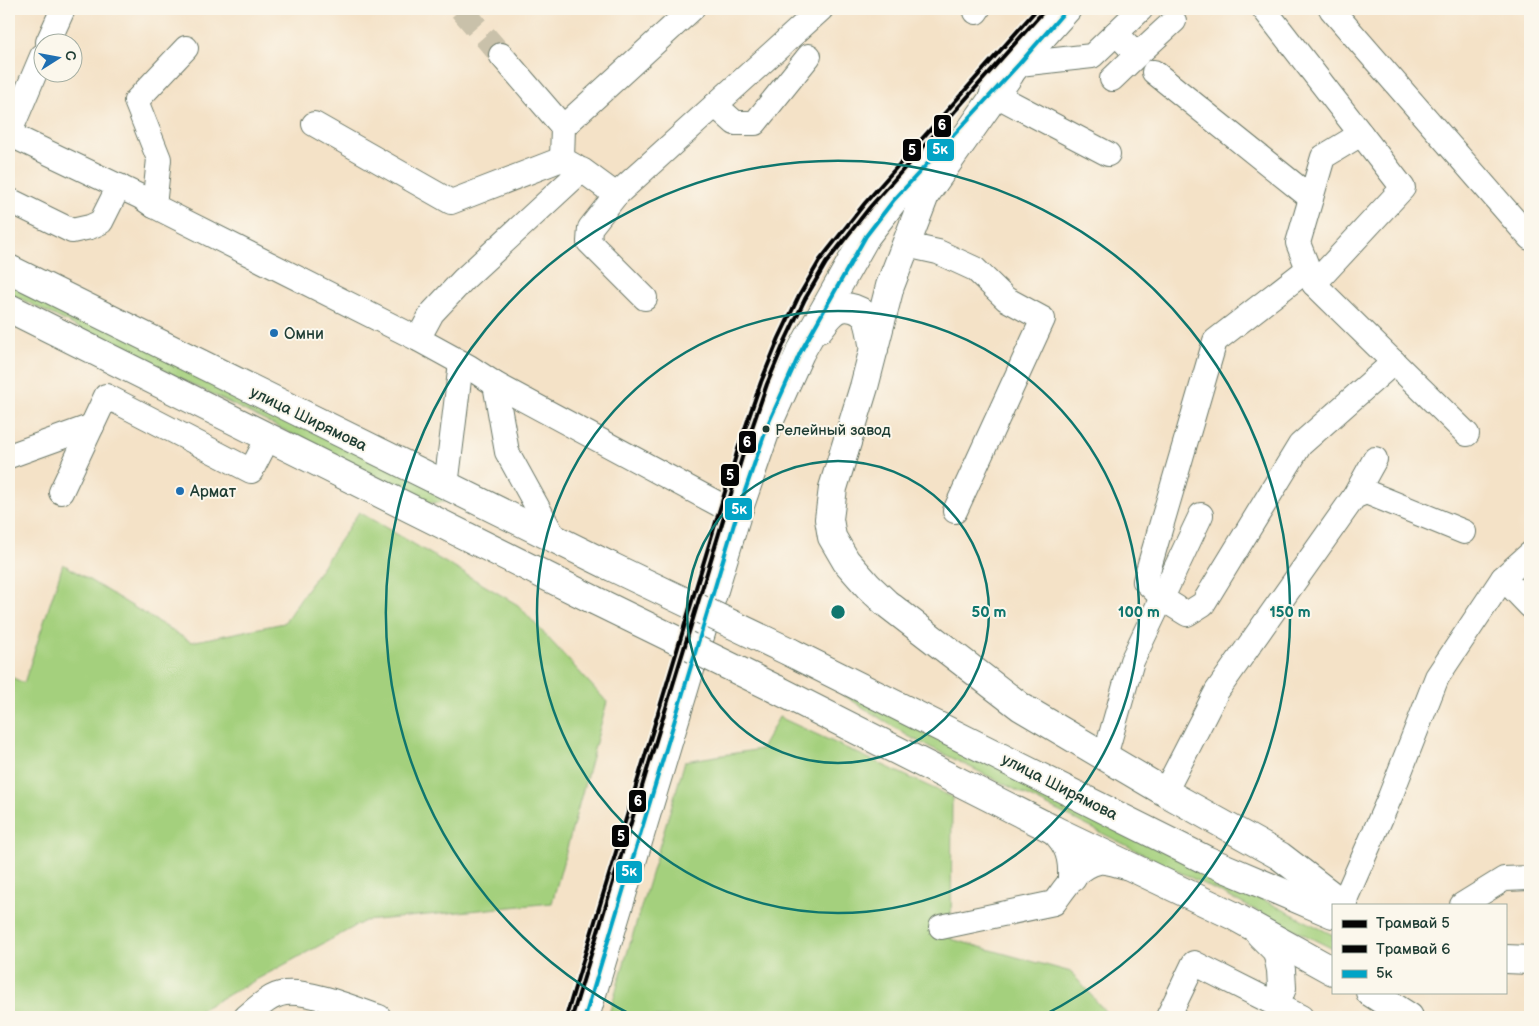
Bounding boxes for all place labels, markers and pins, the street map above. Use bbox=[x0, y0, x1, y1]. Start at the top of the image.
place label: Омни bbox=[284, 325, 324, 344]
marker: Омни bbox=[268, 327, 280, 339]
place label: Релейный завод bbox=[775, 421, 891, 440]
marker: Релейный завод bbox=[761, 424, 771, 434]
place label: Армат bbox=[189, 483, 237, 502]
marker: Армат bbox=[174, 485, 186, 497]
centre of rings bbox=[829, 603, 847, 621]

